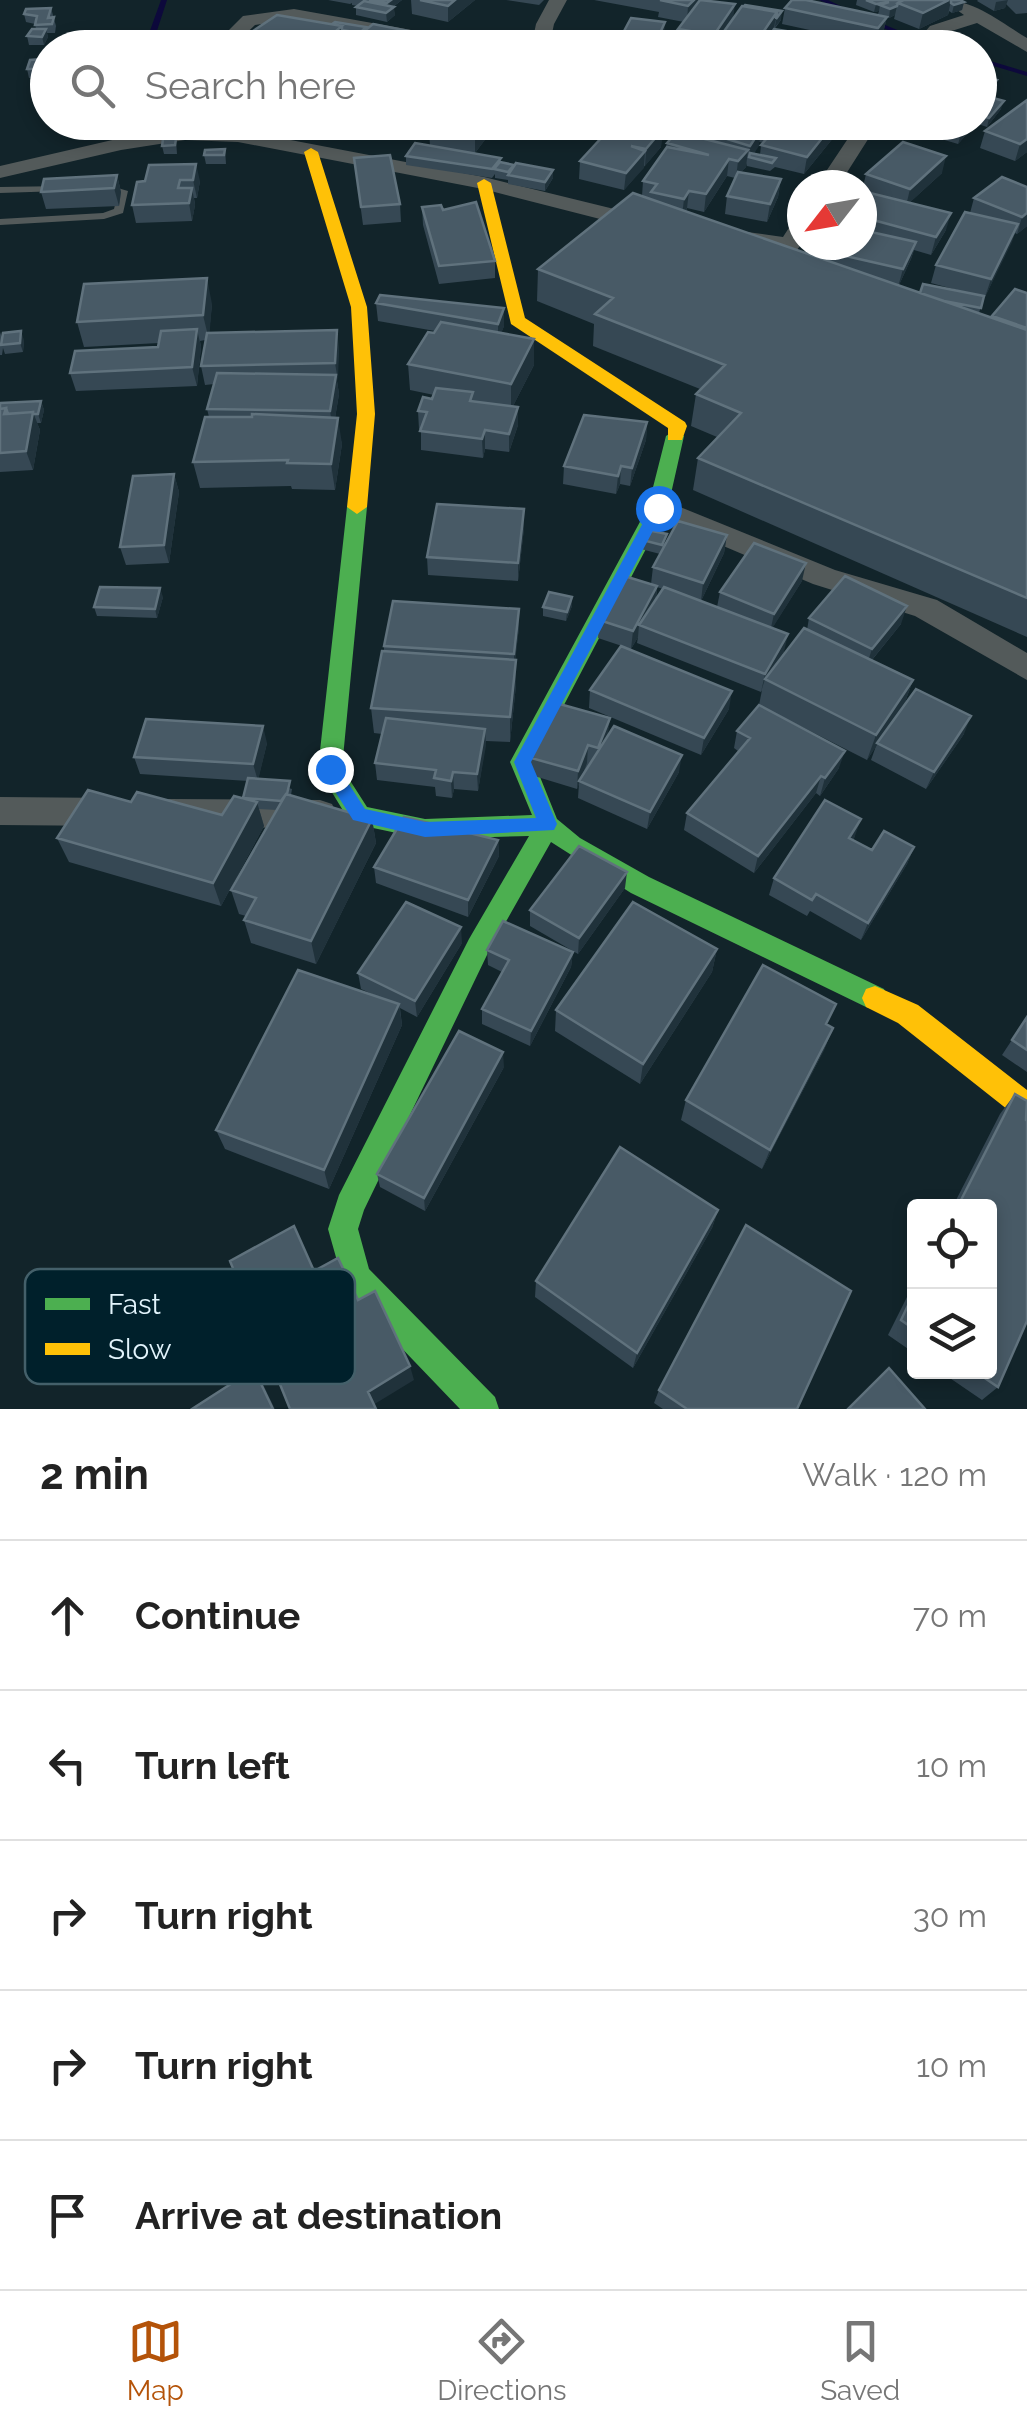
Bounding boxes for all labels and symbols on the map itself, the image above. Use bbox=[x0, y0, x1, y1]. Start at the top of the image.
north arrow bbox=[787, 170, 877, 260]
route start bbox=[636, 486, 682, 532]
route end bbox=[308, 747, 354, 793]
legend bbox=[25, 1269, 355, 1384]
text: Fast bbox=[108, 1288, 161, 1321]
text: Slow bbox=[108, 1333, 172, 1366]

